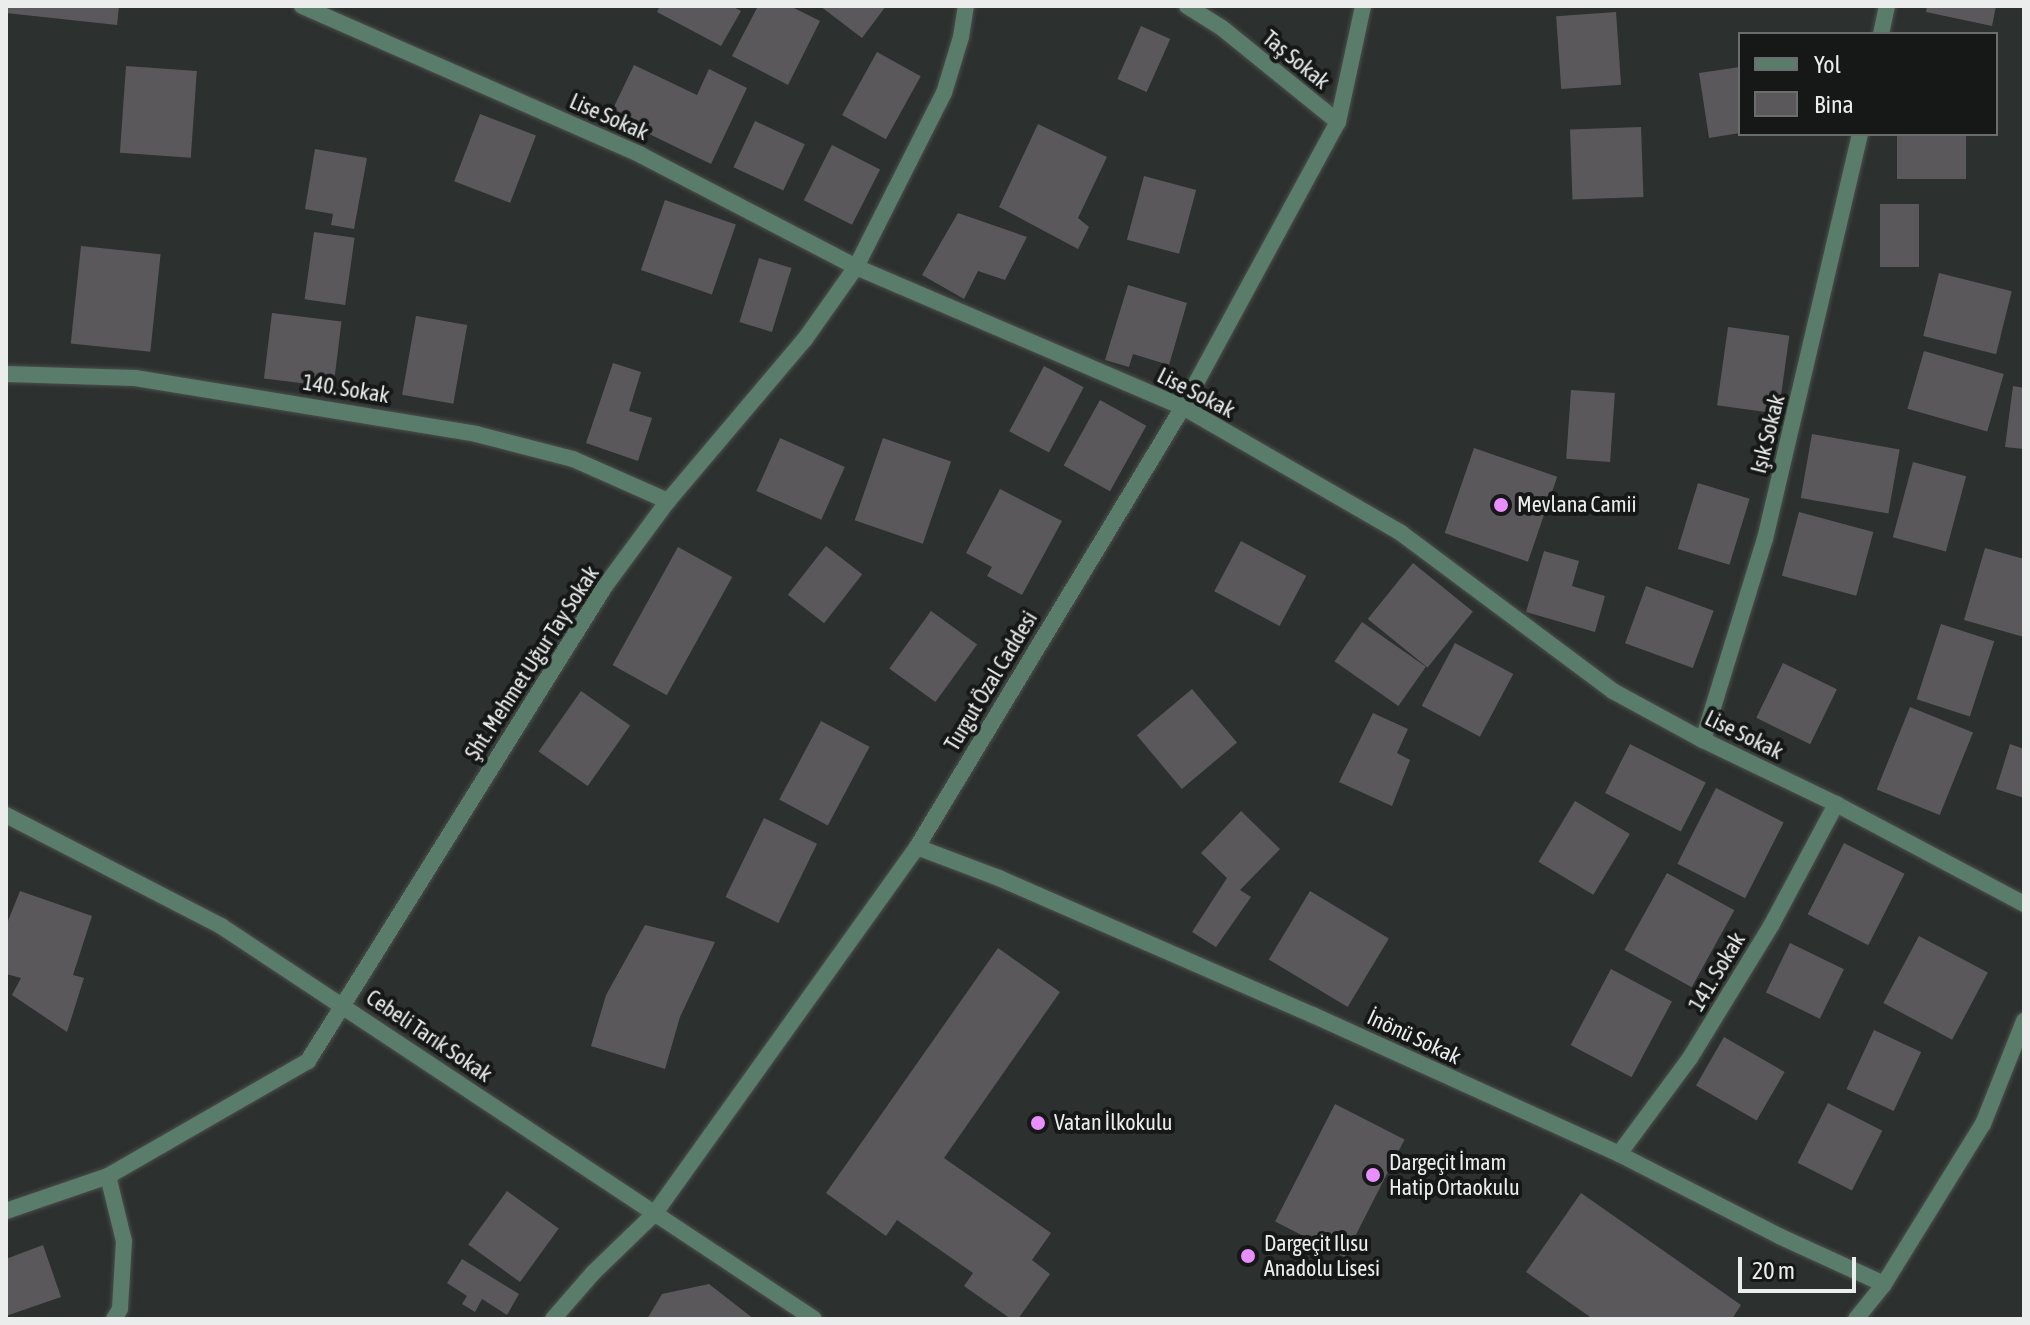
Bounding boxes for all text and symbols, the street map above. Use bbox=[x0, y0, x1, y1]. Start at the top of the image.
street label: Taş Sokak bbox=[1257, 25, 1335, 95]
legend bbox=[1738, 32, 1998, 136]
text: Yol bbox=[1814, 51, 1841, 78]
street label: Lise Sokak bbox=[565, 88, 653, 146]
text: Bina bbox=[1814, 91, 1854, 118]
street label: Lise Sokak bbox=[1153, 362, 1239, 424]
street label: 140. Sokak bbox=[301, 369, 391, 409]
street label: Işık Sokak bbox=[1745, 392, 1791, 476]
place label: Mevlana Camii bbox=[1517, 492, 1637, 518]
marker: Mevlana Camii bbox=[1492, 496, 1510, 514]
street label: Şht. Mehmet Uğur Tay Sokak bbox=[459, 561, 605, 765]
street label: Turgut Özal Caddesi bbox=[939, 606, 1043, 756]
street label: Lise Sokak bbox=[1701, 705, 1787, 765]
street label: 141. Sokak bbox=[1683, 928, 1751, 1016]
street label: Cebeli Tarık Sokak bbox=[361, 984, 497, 1088]
street label: İnönü Sokak bbox=[1363, 1004, 1465, 1070]
place label: Vatan İlkokulu bbox=[1054, 1110, 1172, 1136]
marker: Vatan İlkokulu bbox=[1029, 1114, 1047, 1132]
place label: Dargeçit İmam Hatip Ortaokulu bbox=[1389, 1149, 1520, 1200]
marker: Dargeçit İmam Hatip Ortaokulu bbox=[1364, 1166, 1382, 1184]
place label: Dargeçit Ilısu Anadolu Lisesi bbox=[1264, 1230, 1380, 1282]
scale bar bbox=[1742, 1241, 1860, 1291]
marker: Dargeçit Ilısu Anadolu Lisesi bbox=[1239, 1247, 1257, 1265]
text: 20 m bbox=[1752, 1257, 1795, 1284]

